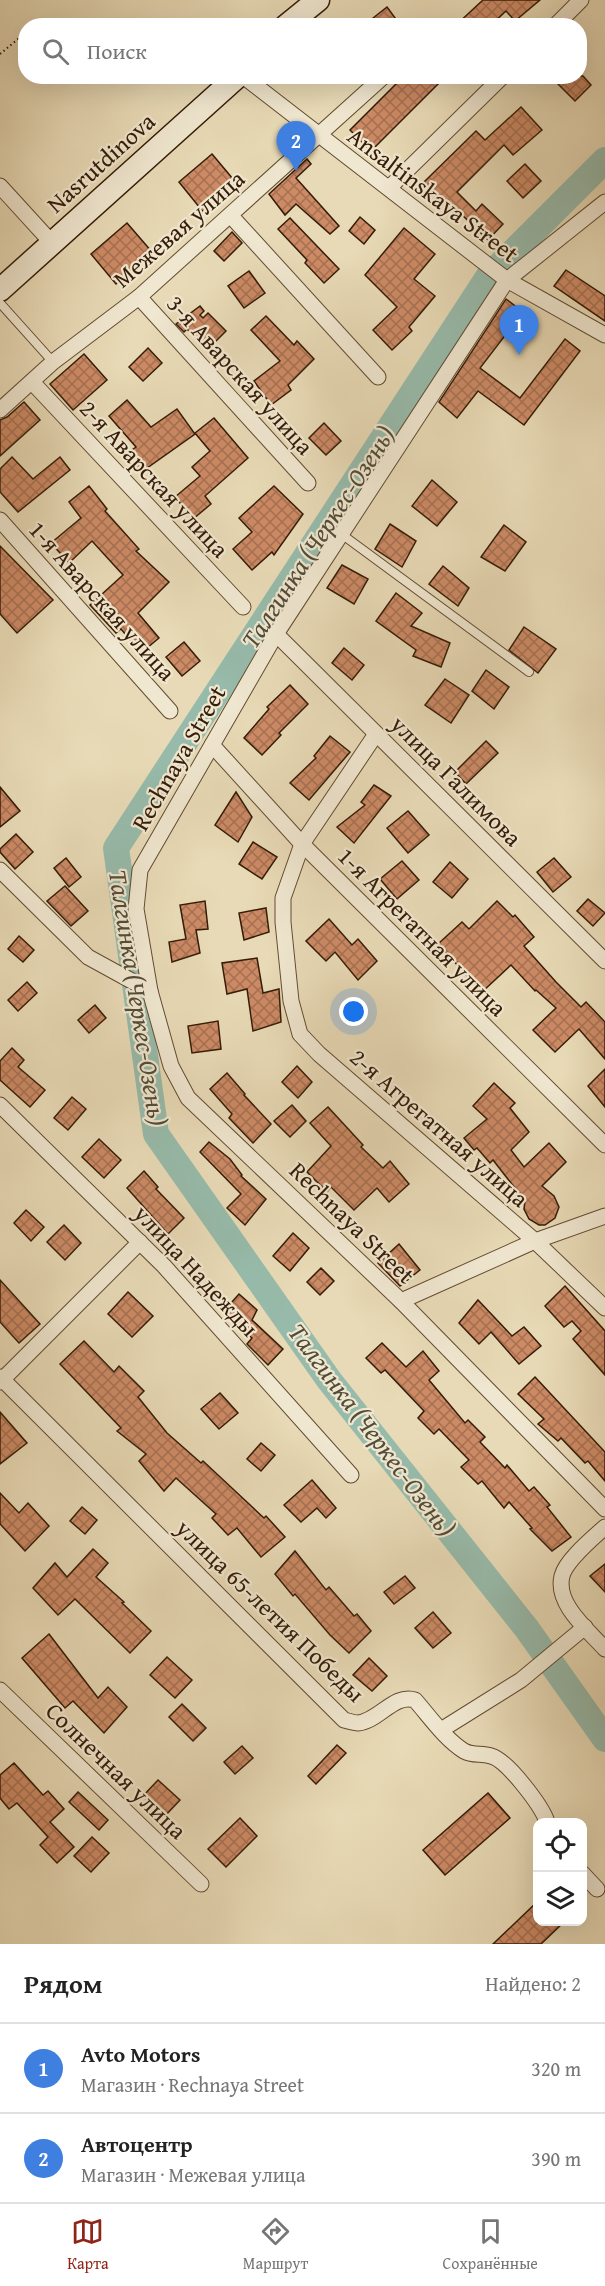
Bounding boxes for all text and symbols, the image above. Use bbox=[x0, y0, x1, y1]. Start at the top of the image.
search box bbox=[18, 18, 587, 84]
icon: search bbox=[39, 35, 72, 68]
text: Поиск bbox=[87, 35, 147, 67]
street label: Nasrutdinova bbox=[39, 104, 163, 221]
street label: Ansaltinskaya Street bbox=[340, 119, 527, 271]
pin: 2 bbox=[276, 122, 316, 171]
street label: Межевая улица bbox=[105, 161, 253, 296]
street label: 3-я Аварская улица bbox=[159, 287, 322, 463]
pin: 1 bbox=[500, 306, 538, 355]
street label: 2-я Аварская улица bbox=[72, 392, 237, 566]
water label: Талгинка (Черкес-Озень) bbox=[231, 418, 404, 656]
street label: 1-я Аварская улица bbox=[21, 513, 184, 689]
street label: Rechnaya Street bbox=[123, 678, 235, 837]
street label: улица Галимова bbox=[382, 706, 530, 855]
street label: 1-я Агрегатная улица bbox=[330, 839, 515, 1025]
water label: Талгинка (Черкес-Озень) bbox=[99, 867, 178, 1129]
your location bbox=[339, 997, 368, 1026]
street label: 2-я Агрегатная улица bbox=[342, 1040, 537, 1216]
street label: Rechnaya Street bbox=[282, 1154, 423, 1292]
street label: улица Надежды bbox=[125, 1196, 267, 1345]
water label: Талгинка (Черкес-Озень) bbox=[279, 1315, 466, 1545]
street label: улица 65-летия Победы bbox=[167, 1510, 373, 1710]
street label: Солнечная улица bbox=[38, 1694, 195, 1848]
map controls bbox=[533, 1818, 587, 1926]
button: locate bbox=[533, 1818, 587, 1872]
button: layers bbox=[533, 1872, 587, 1926]
text: Рядом bbox=[24, 1964, 102, 2003]
text: Найдено: 2 bbox=[485, 1969, 581, 1998]
text: Avto Motors bbox=[81, 2038, 200, 2070]
text: 1 bbox=[38, 2054, 49, 2083]
text: 320 m bbox=[531, 2054, 581, 2083]
text: Магазин · Rechnaya Street bbox=[81, 2070, 304, 2099]
text: Автоцентр bbox=[81, 2128, 193, 2160]
text: 2 bbox=[38, 2144, 49, 2173]
text: 390 m bbox=[531, 2144, 581, 2173]
text: Магазин · Межевая улица bbox=[81, 2160, 305, 2189]
tab: Карта bbox=[67, 2215, 109, 2275]
tab: Маршрут bbox=[243, 2215, 308, 2275]
tab: Сохранённые bbox=[443, 2215, 538, 2275]

